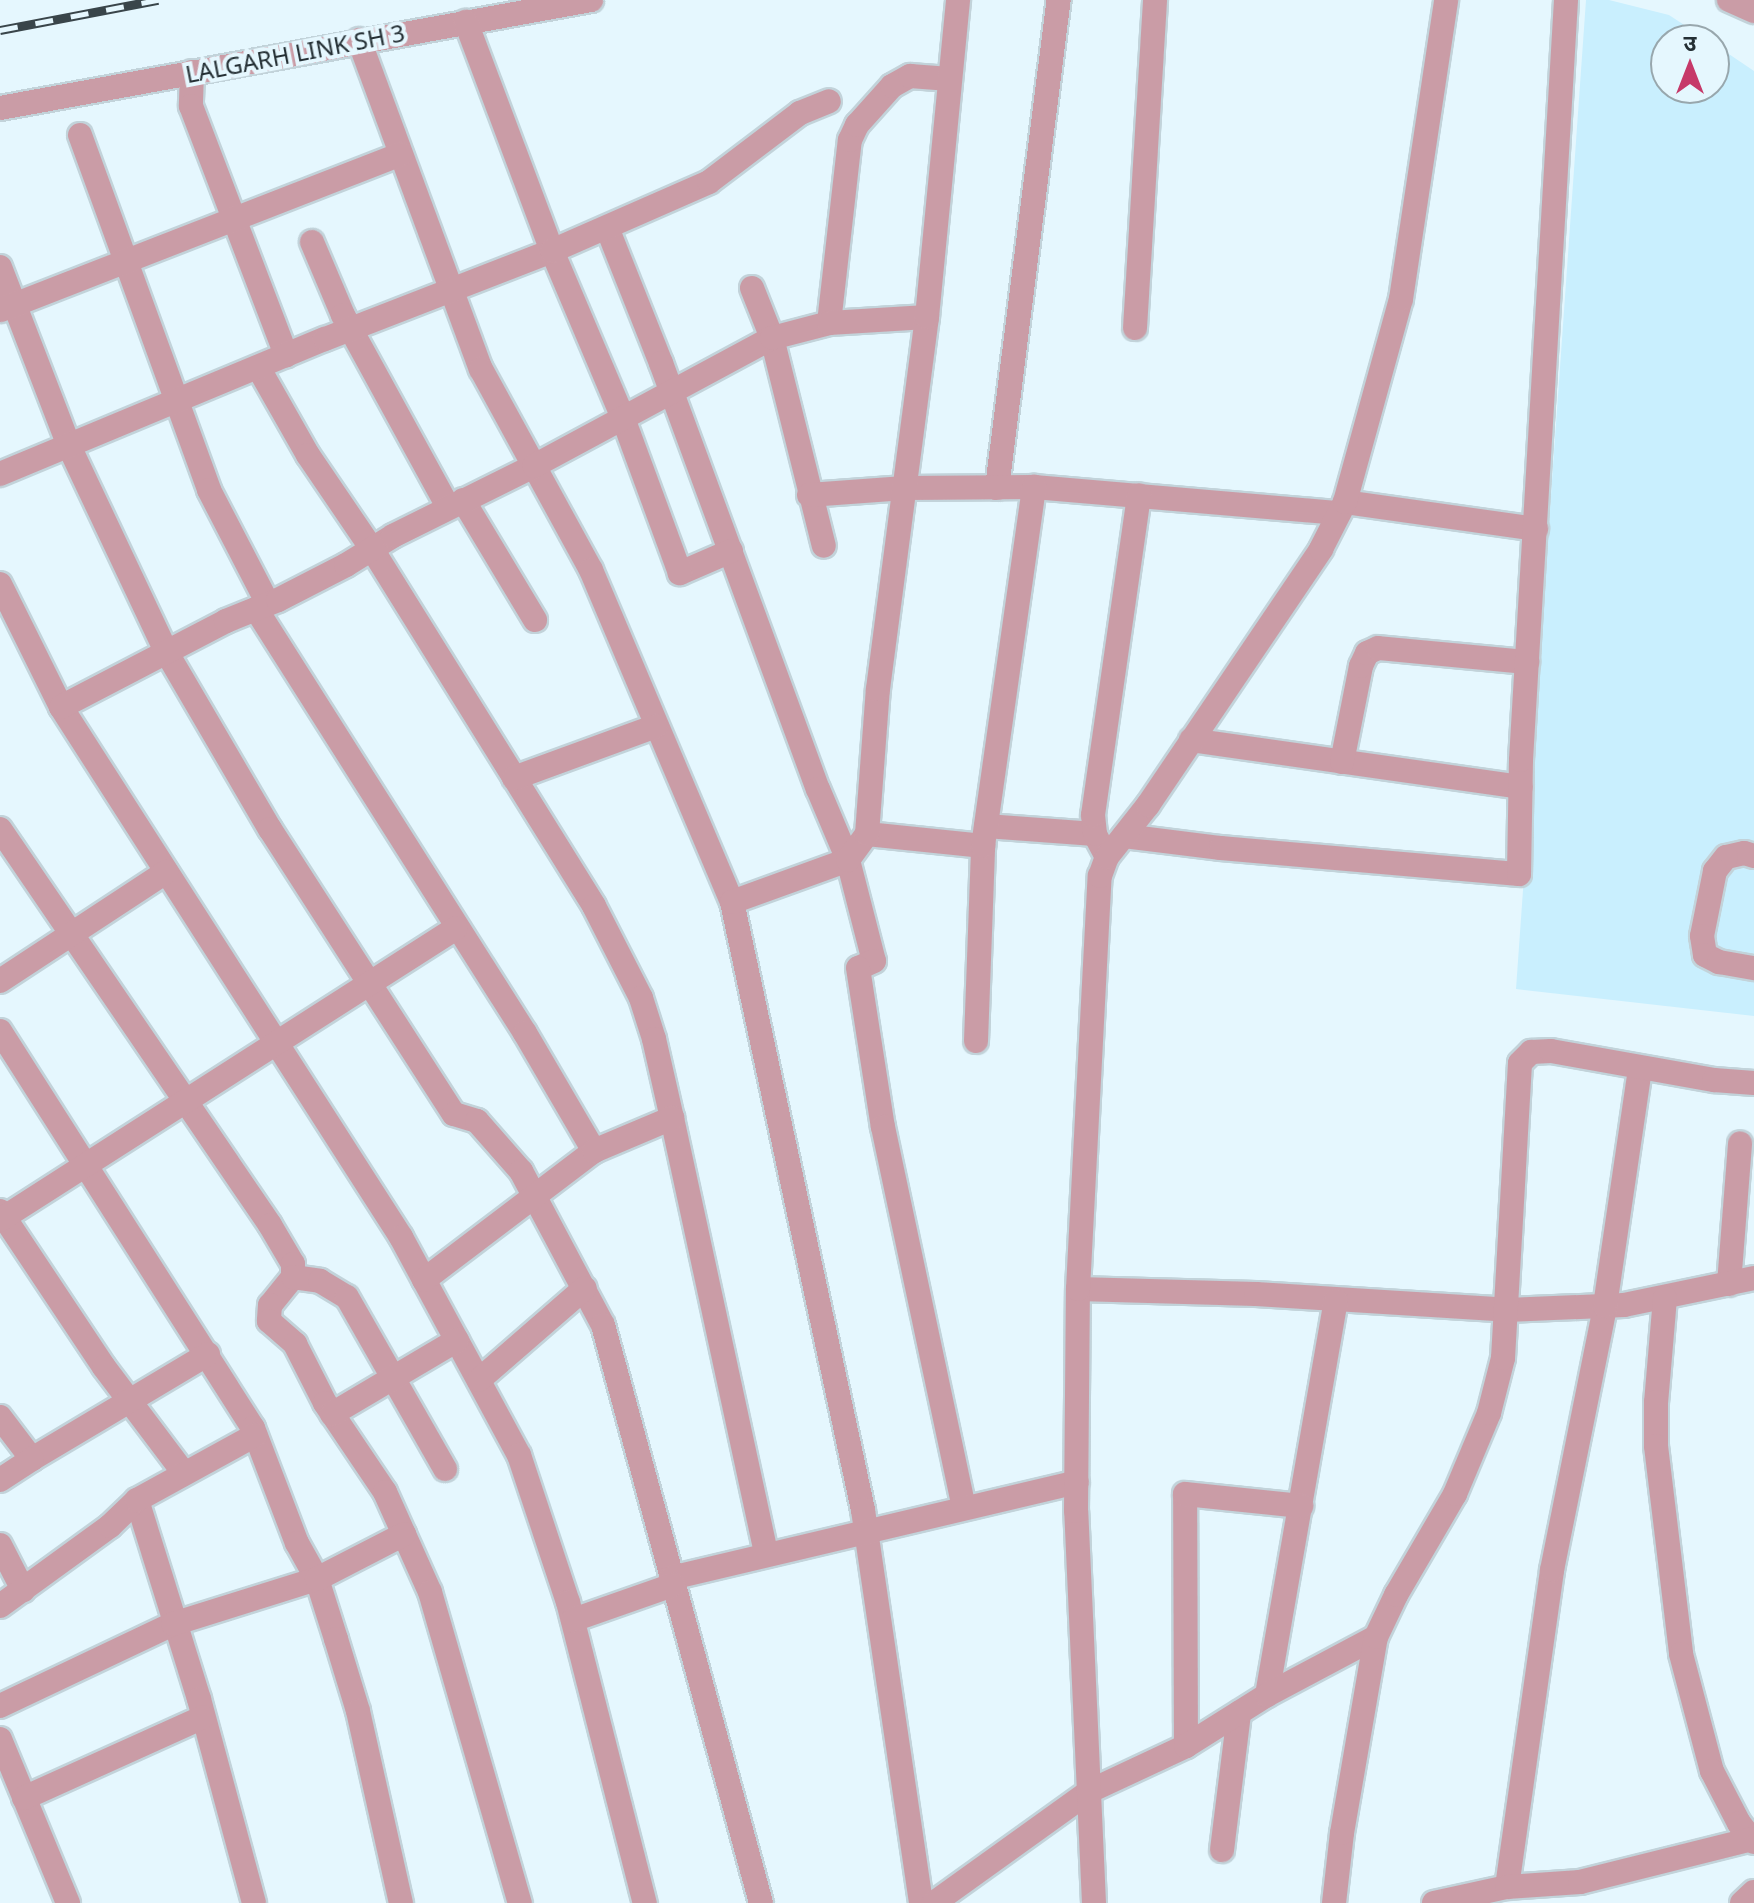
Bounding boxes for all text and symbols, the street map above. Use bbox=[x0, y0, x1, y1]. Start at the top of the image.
street label: LALGARH LINK SH 3 bbox=[183, 18, 407, 88]
north arrow bbox=[1650, 24, 1730, 104]
text: उ bbox=[1684, 27, 1696, 57]

